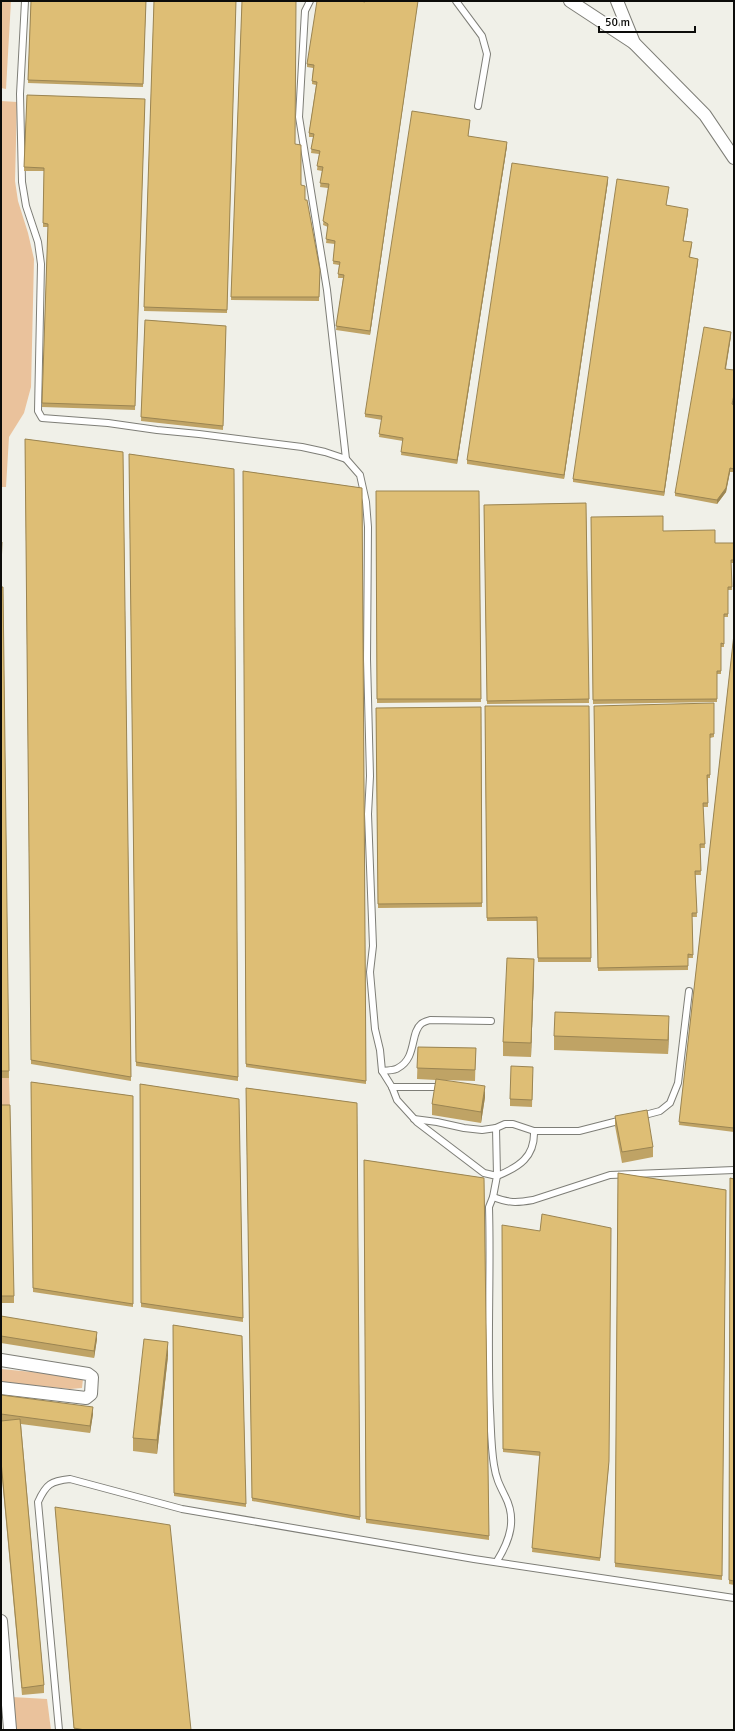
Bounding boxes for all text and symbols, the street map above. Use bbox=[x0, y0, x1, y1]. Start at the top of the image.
scale bar bbox=[599, 8, 695, 34]
text: 50 m bbox=[605, 15, 630, 30]

